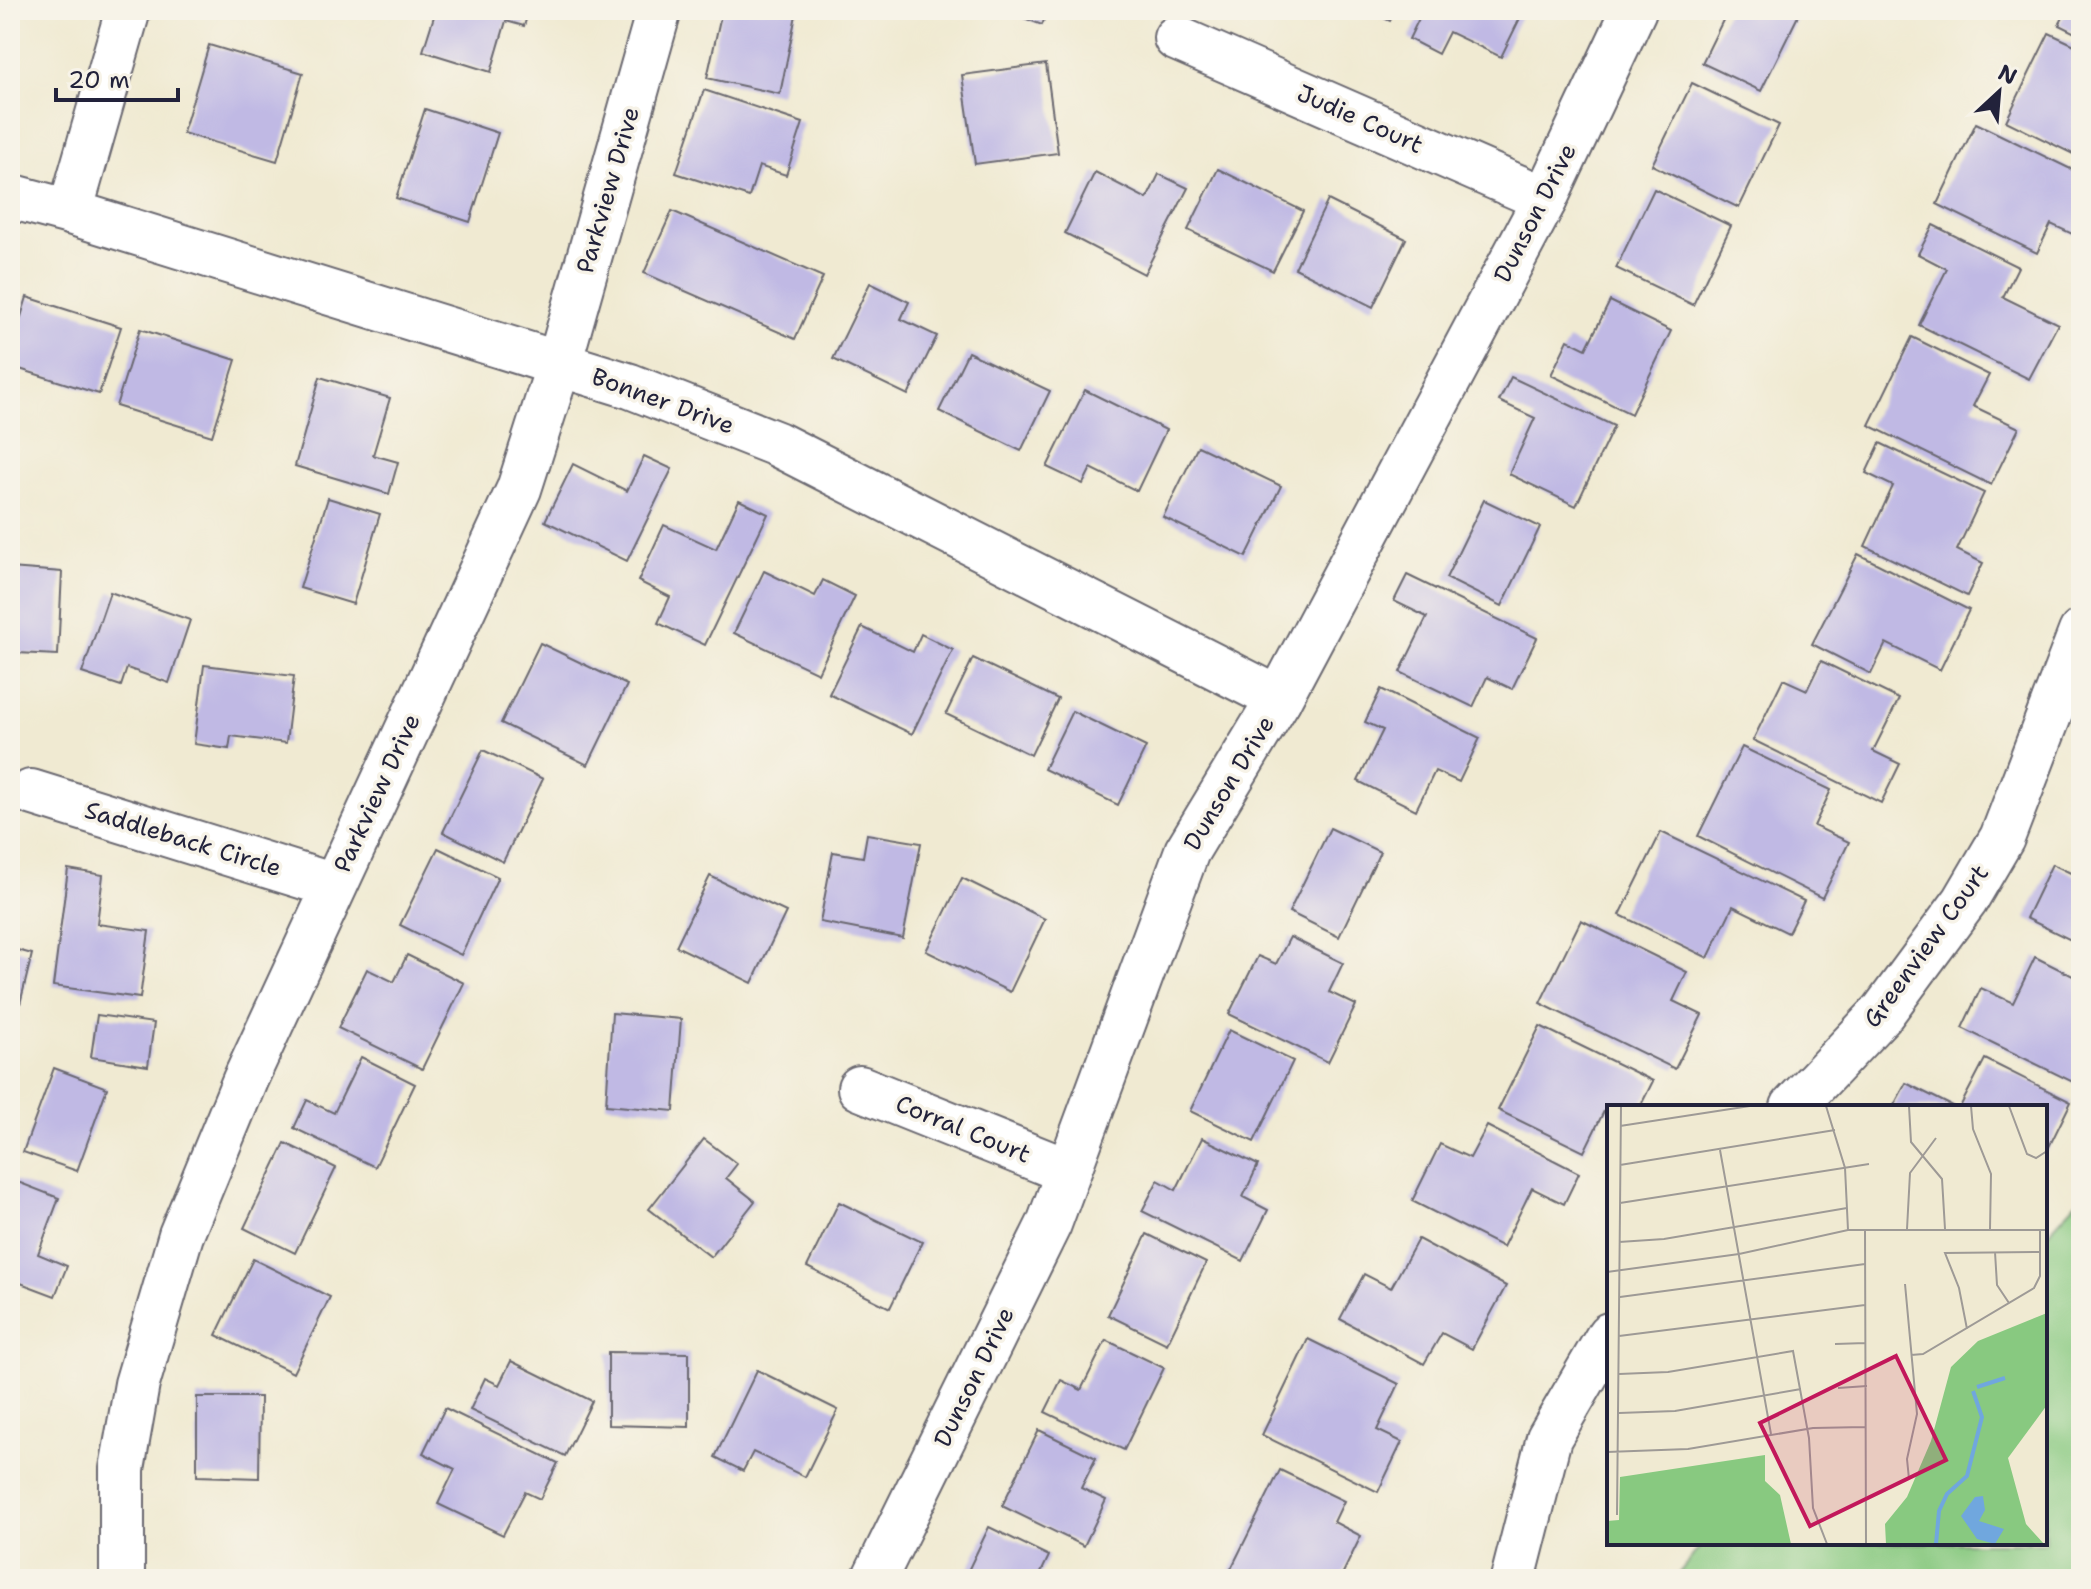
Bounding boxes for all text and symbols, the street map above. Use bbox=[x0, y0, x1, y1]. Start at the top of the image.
scale bar bbox=[56, 52, 178, 102]
north arrow bbox=[1959, 52, 2039, 132]
text: N bbox=[1993, 58, 2022, 91]
text: 20 m bbox=[68, 64, 130, 96]
street label: Judie Court bbox=[1292, 77, 1428, 161]
street label: Parkview Drive bbox=[569, 103, 647, 277]
street label: Dunson Drive bbox=[1486, 138, 1584, 288]
street label: Bonner Drive bbox=[587, 360, 739, 442]
street label: Parkview Drive bbox=[326, 708, 428, 878]
street label: Dunson Drive bbox=[1176, 710, 1282, 856]
street label: Saddleback Circle bbox=[81, 794, 285, 884]
street label: Greenview Court bbox=[1856, 858, 1996, 1034]
street label: Corral Court bbox=[891, 1087, 1035, 1171]
inset map bbox=[1607, 1105, 2047, 1545]
street label: Dunson Drive bbox=[926, 1302, 1022, 1452]

